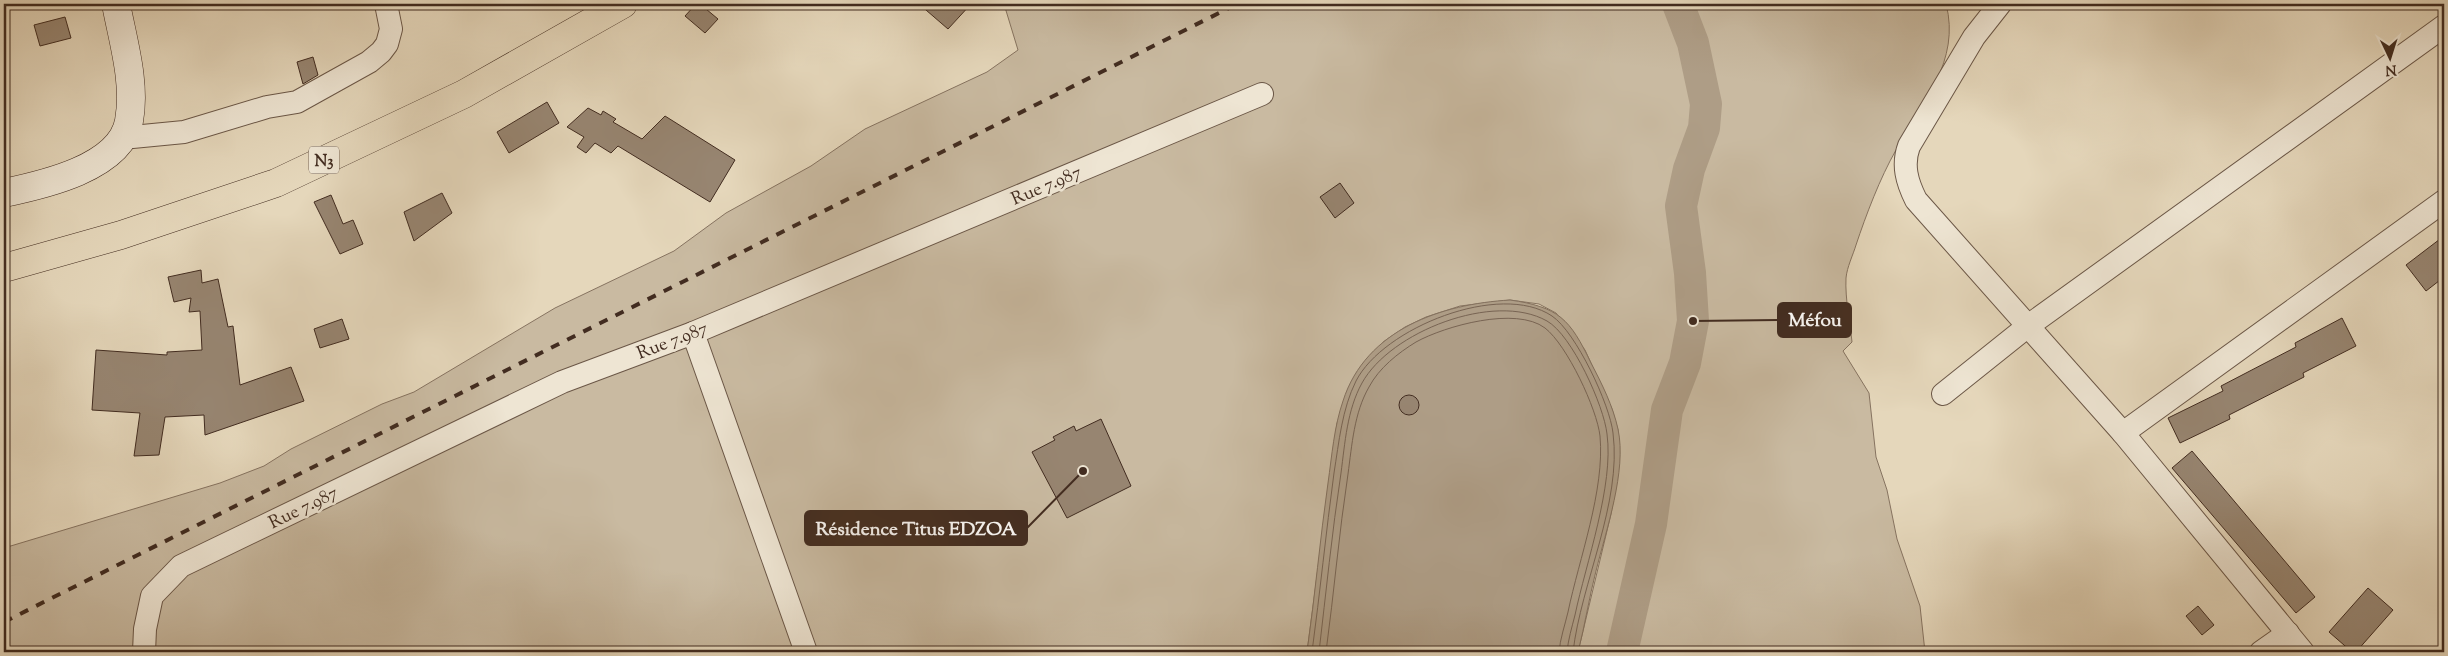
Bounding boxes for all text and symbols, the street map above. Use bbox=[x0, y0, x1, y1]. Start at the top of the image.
north arrow bbox=[2366, 32, 2416, 82]
text: N bbox=[2384, 59, 2397, 79]
road number: N3 bbox=[309, 146, 339, 174]
street label: Rue 7.987 bbox=[1008, 160, 1086, 213]
callout: Méfou bbox=[1778, 303, 1851, 337]
text: Méfou bbox=[1788, 308, 1842, 335]
street label: Rue 7.987 bbox=[633, 316, 712, 367]
street label: Rue 7.987 bbox=[265, 481, 343, 537]
callout: Résidence Titus EDZOA bbox=[805, 511, 1027, 545]
text: Résidence Titus EDZOA bbox=[815, 517, 1017, 544]

